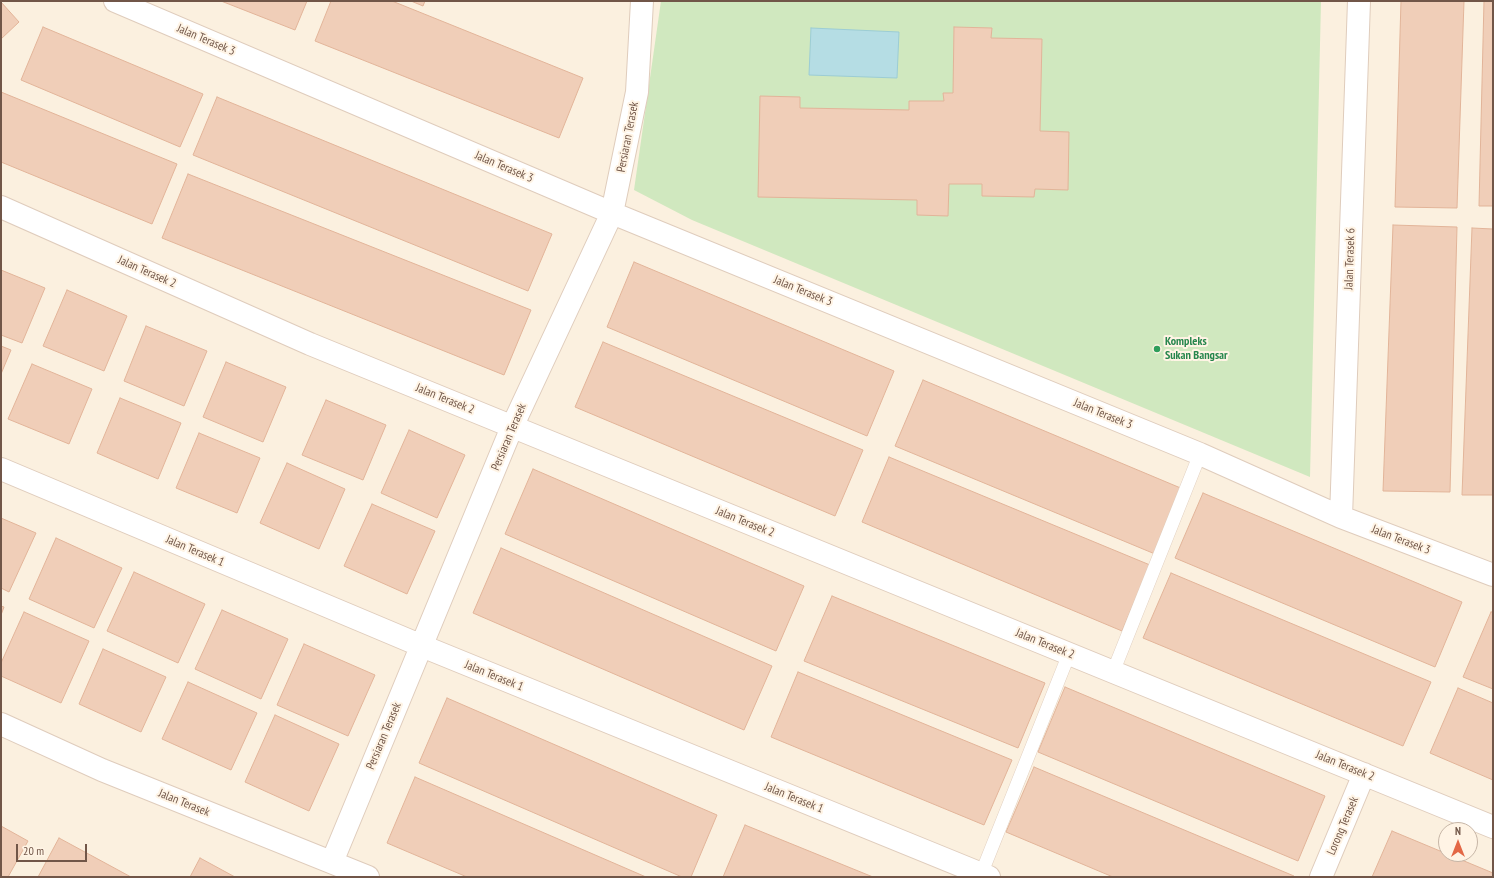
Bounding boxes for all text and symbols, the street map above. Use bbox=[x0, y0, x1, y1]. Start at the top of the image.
street label: Jalan Terasek 3 bbox=[175, 21, 237, 59]
street label: Persiaran Terasek bbox=[614, 101, 642, 173]
street label: Jalan Terasek 3 bbox=[473, 148, 535, 186]
street label: Jalan Terasek 6 bbox=[1342, 228, 1358, 290]
street label: Jalan Terasek 2 bbox=[116, 253, 178, 291]
street label: Jalan Terasek 3 bbox=[772, 273, 834, 309]
place label: Kompleks Sukan Bangsar bbox=[1165, 335, 1228, 363]
marker: Kompleks Sukan Bangsar bbox=[1152, 344, 1162, 354]
street label: Jalan Terasek 2 bbox=[414, 381, 476, 417]
street label: Jalan Terasek 3 bbox=[1072, 396, 1134, 432]
street label: Persiaran Terasek bbox=[488, 401, 530, 473]
street label: Jalan Terasek 2 bbox=[714, 504, 776, 540]
street label: Jalan Terasek 3 bbox=[1370, 522, 1432, 558]
street label: Jalan Terasek 1 bbox=[164, 532, 226, 570]
street label: Jalan Terasek 2 bbox=[1014, 626, 1076, 662]
street label: Jalan Terasek 1 bbox=[463, 658, 525, 694]
street label: Persiaran Terasek bbox=[363, 700, 405, 772]
street label: Jalan Terasek 2 bbox=[1314, 748, 1376, 784]
street label: Jalan Terasek 1 bbox=[763, 780, 825, 816]
street label: Jalan Terasek bbox=[156, 786, 212, 820]
street label: Lorong Terasek bbox=[1324, 795, 1362, 857]
north arrow bbox=[1438, 822, 1478, 862]
text: N bbox=[1455, 824, 1461, 838]
scale bar bbox=[18, 836, 89, 862]
text: 20 m bbox=[23, 843, 44, 858]

